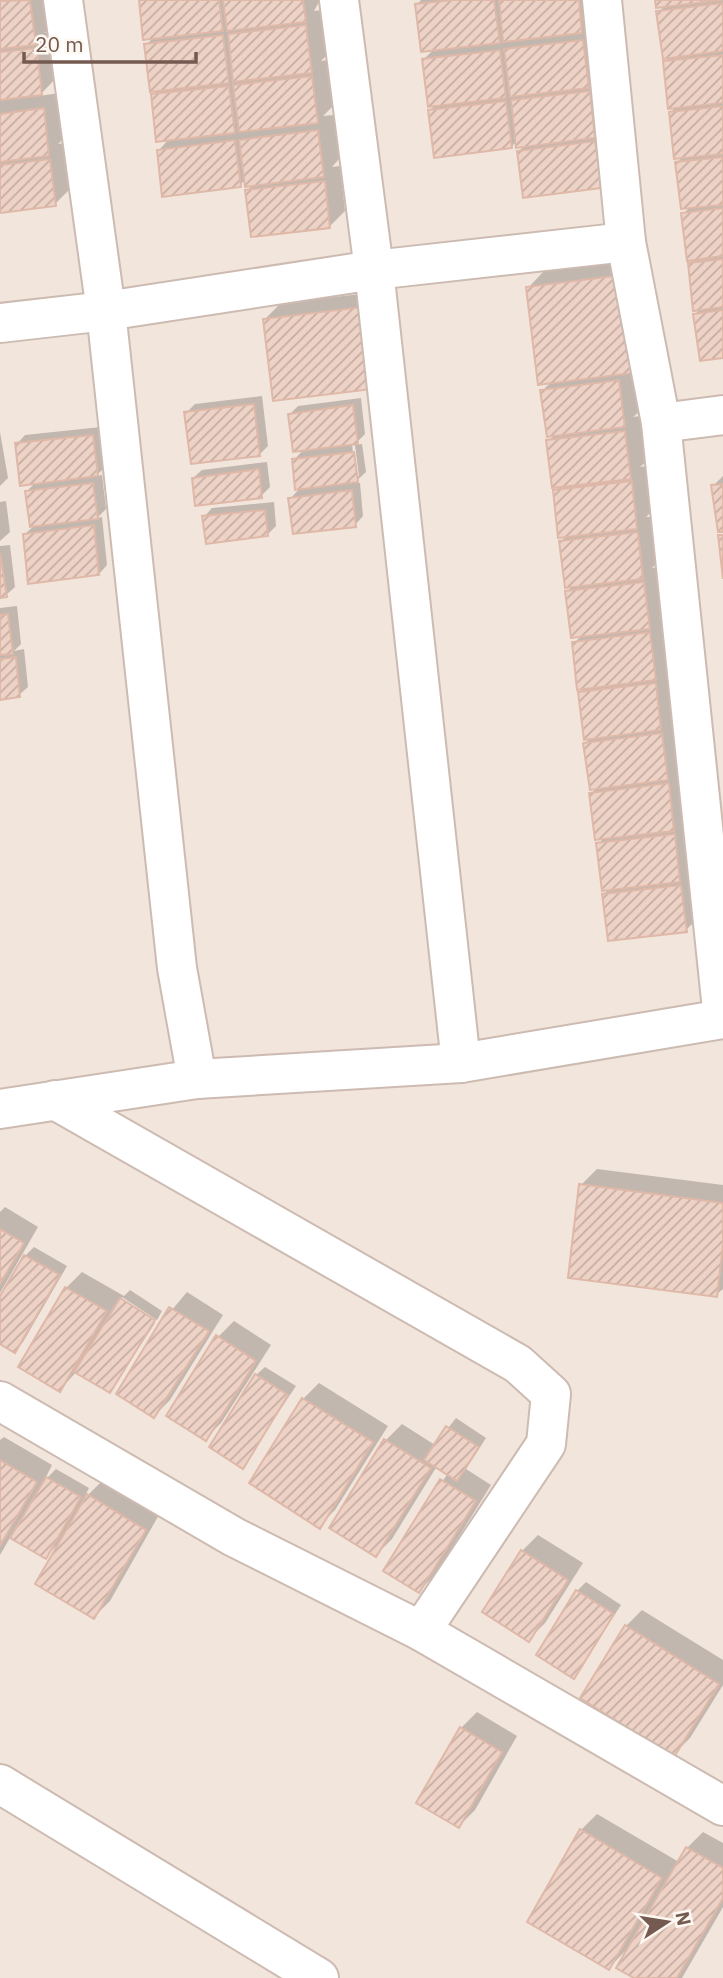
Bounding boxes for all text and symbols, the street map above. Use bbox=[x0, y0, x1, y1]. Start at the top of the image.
scale bar bbox=[24, 21, 196, 65]
text: 20 m bbox=[35, 30, 84, 58]
north arrow bbox=[632, 1887, 702, 1957]
text: N bbox=[670, 1909, 697, 1928]

